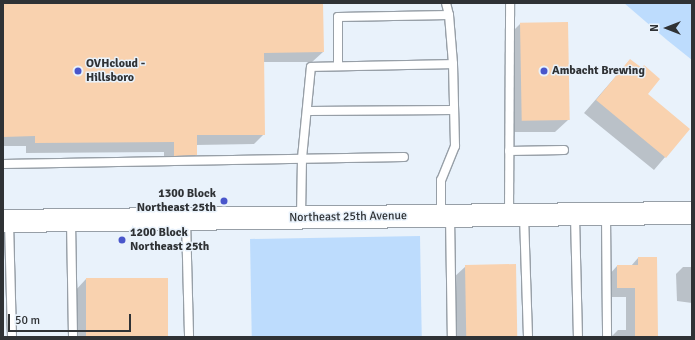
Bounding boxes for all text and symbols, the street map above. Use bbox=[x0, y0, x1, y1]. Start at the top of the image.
north arrow bbox=[647, 8, 687, 48]
text: N bbox=[648, 24, 661, 32]
place label: OVHcloud - Hillsboro bbox=[86, 57, 145, 85]
place label: Ambacht Brewing bbox=[552, 64, 645, 78]
marker: OVHcloud - Hillsboro bbox=[73, 66, 83, 76]
marker: Ambacht Brewing bbox=[539, 66, 549, 76]
place label: 1300 Block Northeast 25th bbox=[137, 187, 216, 215]
marker: 1300 Block Northeast 25th bbox=[219, 196, 229, 206]
street label: Northeast 25th Avenue bbox=[289, 209, 407, 225]
place label: 1200 Block Northeast 25th bbox=[130, 226, 209, 254]
marker: 1200 Block Northeast 25th bbox=[117, 235, 127, 245]
scale bar bbox=[10, 306, 133, 332]
text: 50 m bbox=[15, 313, 40, 328]

